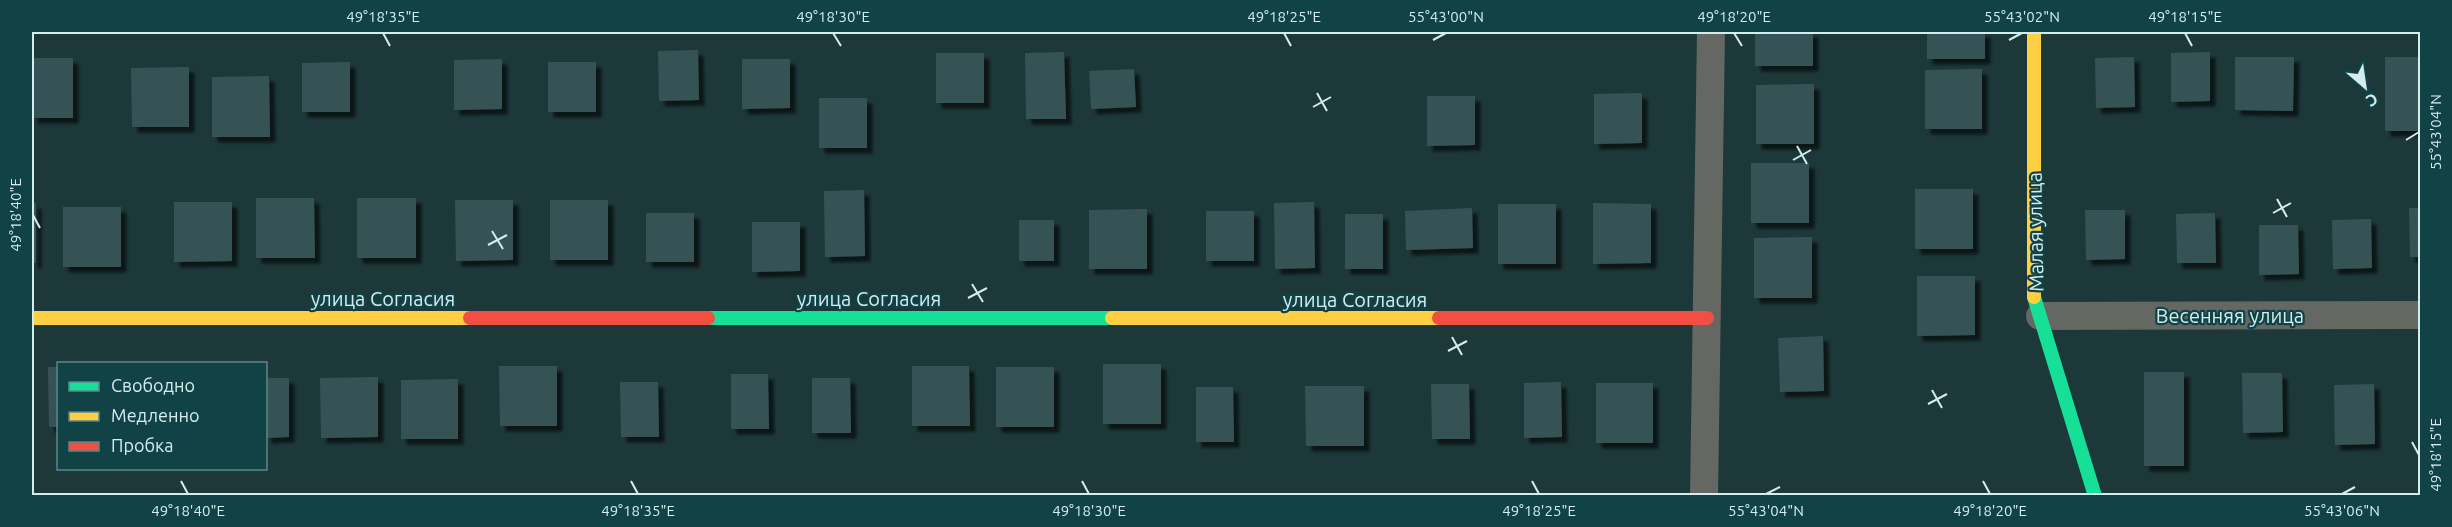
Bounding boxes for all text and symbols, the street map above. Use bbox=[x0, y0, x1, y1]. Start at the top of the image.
text: 49°18'35"E bbox=[346, 8, 420, 25]
text: 49°18'30"E bbox=[796, 8, 870, 25]
text: 49°18'25"E bbox=[1247, 8, 1321, 25]
text: 55°43'00"N bbox=[1408, 8, 1484, 25]
text: 49°18'20"E bbox=[1697, 8, 1771, 25]
text: 55°43'02"N bbox=[1984, 8, 2060, 25]
text: 49°18'15"E bbox=[2148, 8, 2222, 25]
north arrow bbox=[2335, 57, 2395, 117]
text: С bbox=[2363, 90, 2381, 110]
text: 55°43'04"N bbox=[2427, 94, 2444, 170]
street label: Малая улица bbox=[2022, 172, 2048, 292]
text: 49°18'40"E bbox=[7, 178, 24, 252]
street label: улица Согласия bbox=[311, 287, 455, 310]
street label: улица Согласия bbox=[797, 287, 941, 310]
street label: улица Согласия bbox=[1283, 288, 1427, 311]
street label: Весенняя улица bbox=[2156, 304, 2304, 327]
legend bbox=[57, 362, 267, 470]
text: Свободно bbox=[111, 375, 195, 395]
text: Медленно bbox=[111, 405, 200, 425]
text: 49°18'15"E bbox=[2427, 418, 2444, 492]
text: Пробка bbox=[111, 435, 174, 455]
text: 49°18'40"E bbox=[151, 502, 225, 519]
text: 49°18'35"E bbox=[601, 502, 675, 519]
text: 49°18'30"E bbox=[1052, 502, 1126, 519]
text: 49°18'25"E bbox=[1502, 502, 1576, 519]
text: 55°43'04"N bbox=[1728, 502, 1804, 519]
text: 49°18'20"E bbox=[1953, 502, 2027, 519]
text: 55°43'06"N bbox=[2304, 502, 2380, 519]

